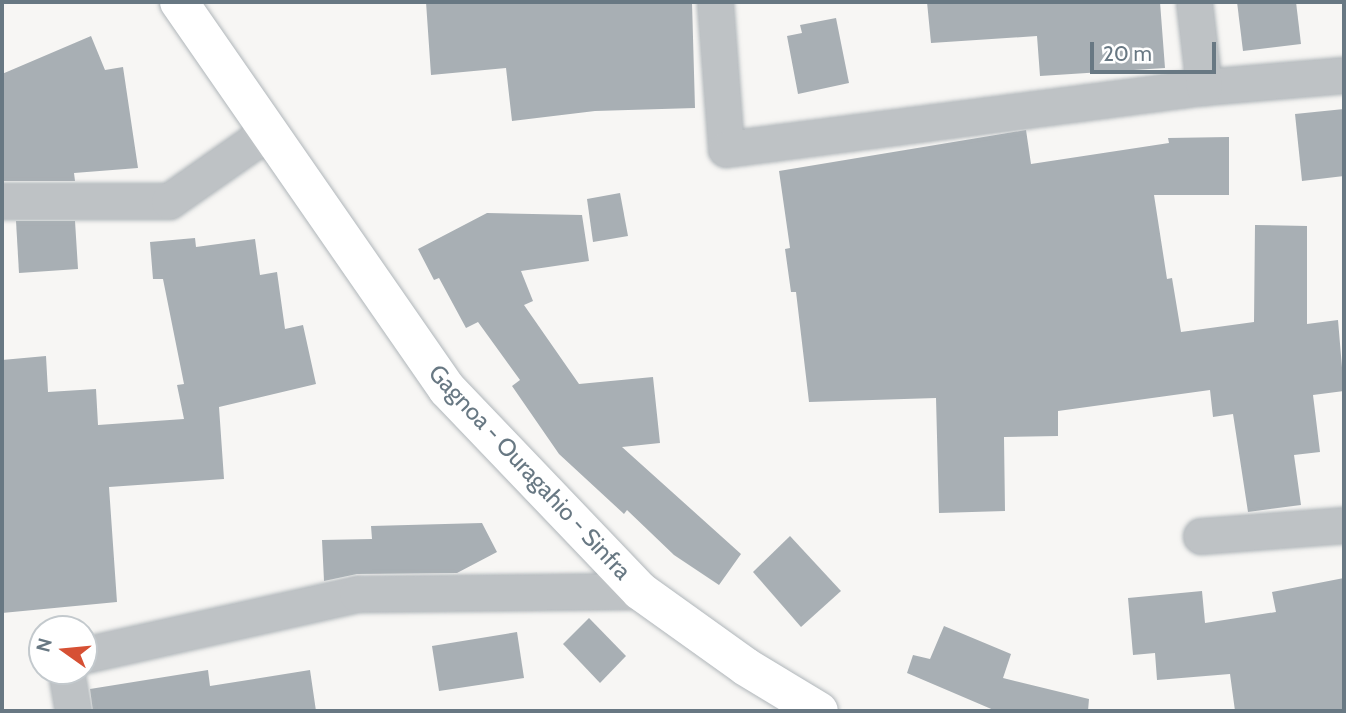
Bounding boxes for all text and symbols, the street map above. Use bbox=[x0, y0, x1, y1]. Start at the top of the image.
scale bar bbox=[1094, 28, 1220, 72]
text: 20 m bbox=[1103, 41, 1152, 66]
street label: Gagnoa - Ouragahio - Sinfra bbox=[423, 359, 637, 585]
north arrow bbox=[28, 615, 98, 685]
text: N bbox=[31, 635, 57, 654]

